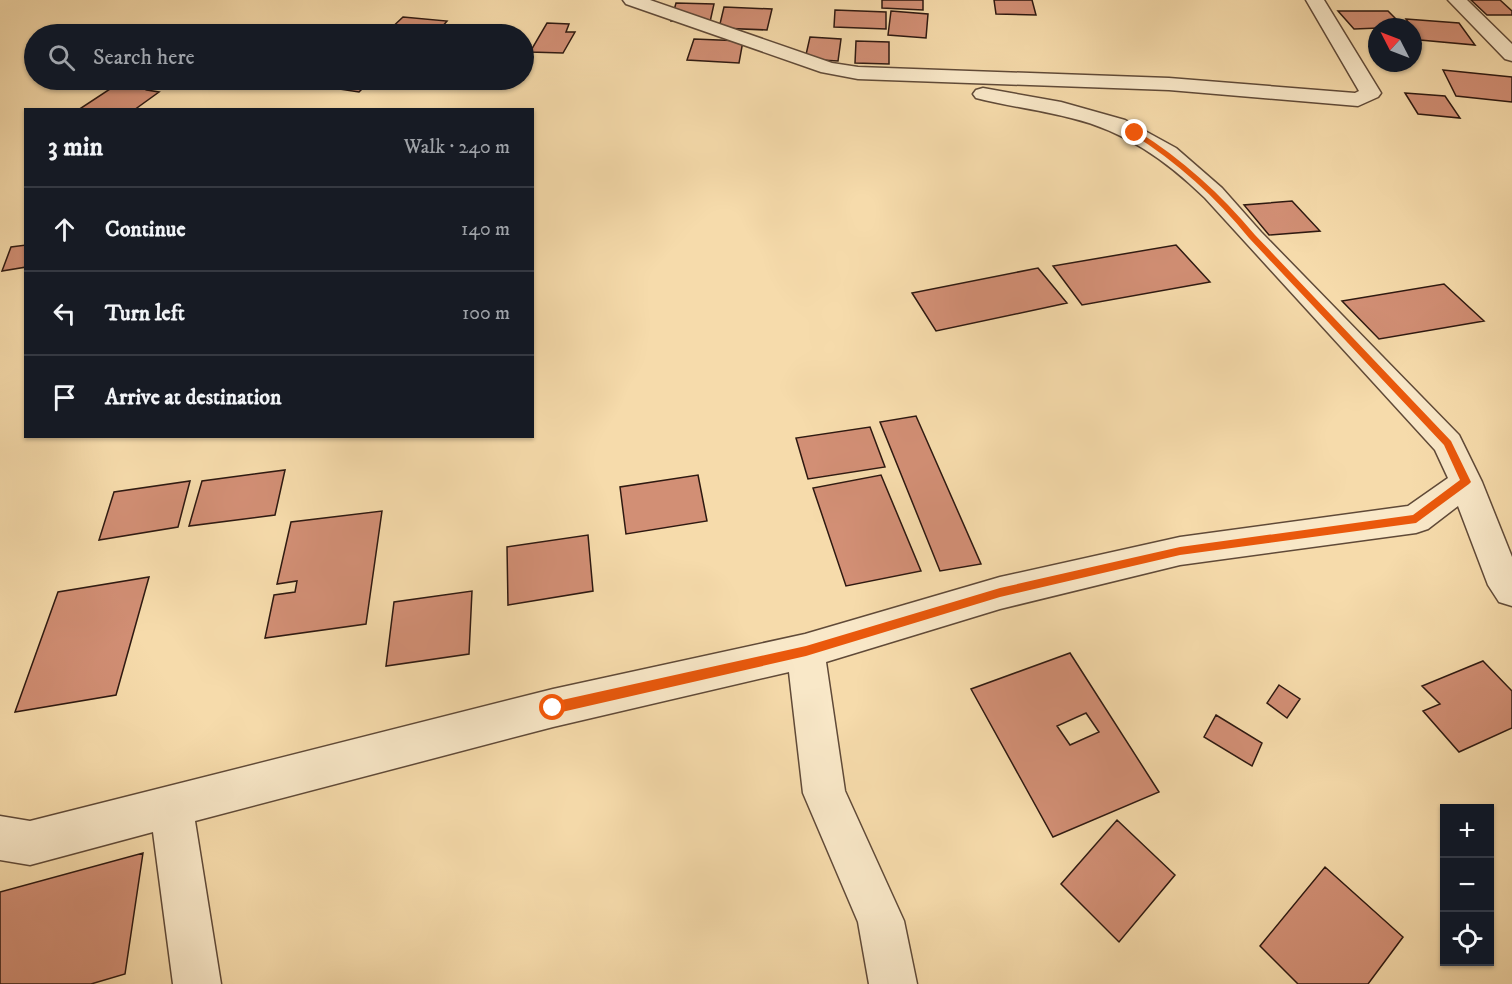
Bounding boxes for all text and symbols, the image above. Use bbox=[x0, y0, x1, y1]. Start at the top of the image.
north arrow bbox=[1368, 18, 1422, 72]
search box bbox=[24, 24, 534, 90]
icon: search bbox=[45, 41, 78, 74]
text: Search here bbox=[93, 44, 195, 71]
route end bbox=[1121, 119, 1147, 145]
text: 3 min bbox=[48, 131, 103, 164]
text: Walk · 240 m bbox=[404, 135, 510, 160]
icon: ahead bbox=[48, 213, 81, 246]
text: Continue bbox=[105, 216, 186, 243]
text: 140 m bbox=[461, 217, 510, 242]
icon: left bbox=[48, 297, 81, 330]
text: Turn left bbox=[105, 300, 185, 327]
text: 100 m bbox=[462, 301, 510, 326]
icon: arrive bbox=[48, 381, 81, 414]
text: Arrive at destination bbox=[105, 384, 282, 411]
route start bbox=[539, 694, 565, 720]
map controls bbox=[1440, 804, 1494, 966]
button: + bbox=[1440, 804, 1494, 858]
button: − bbox=[1440, 858, 1494, 912]
button: locate bbox=[1440, 912, 1494, 966]

